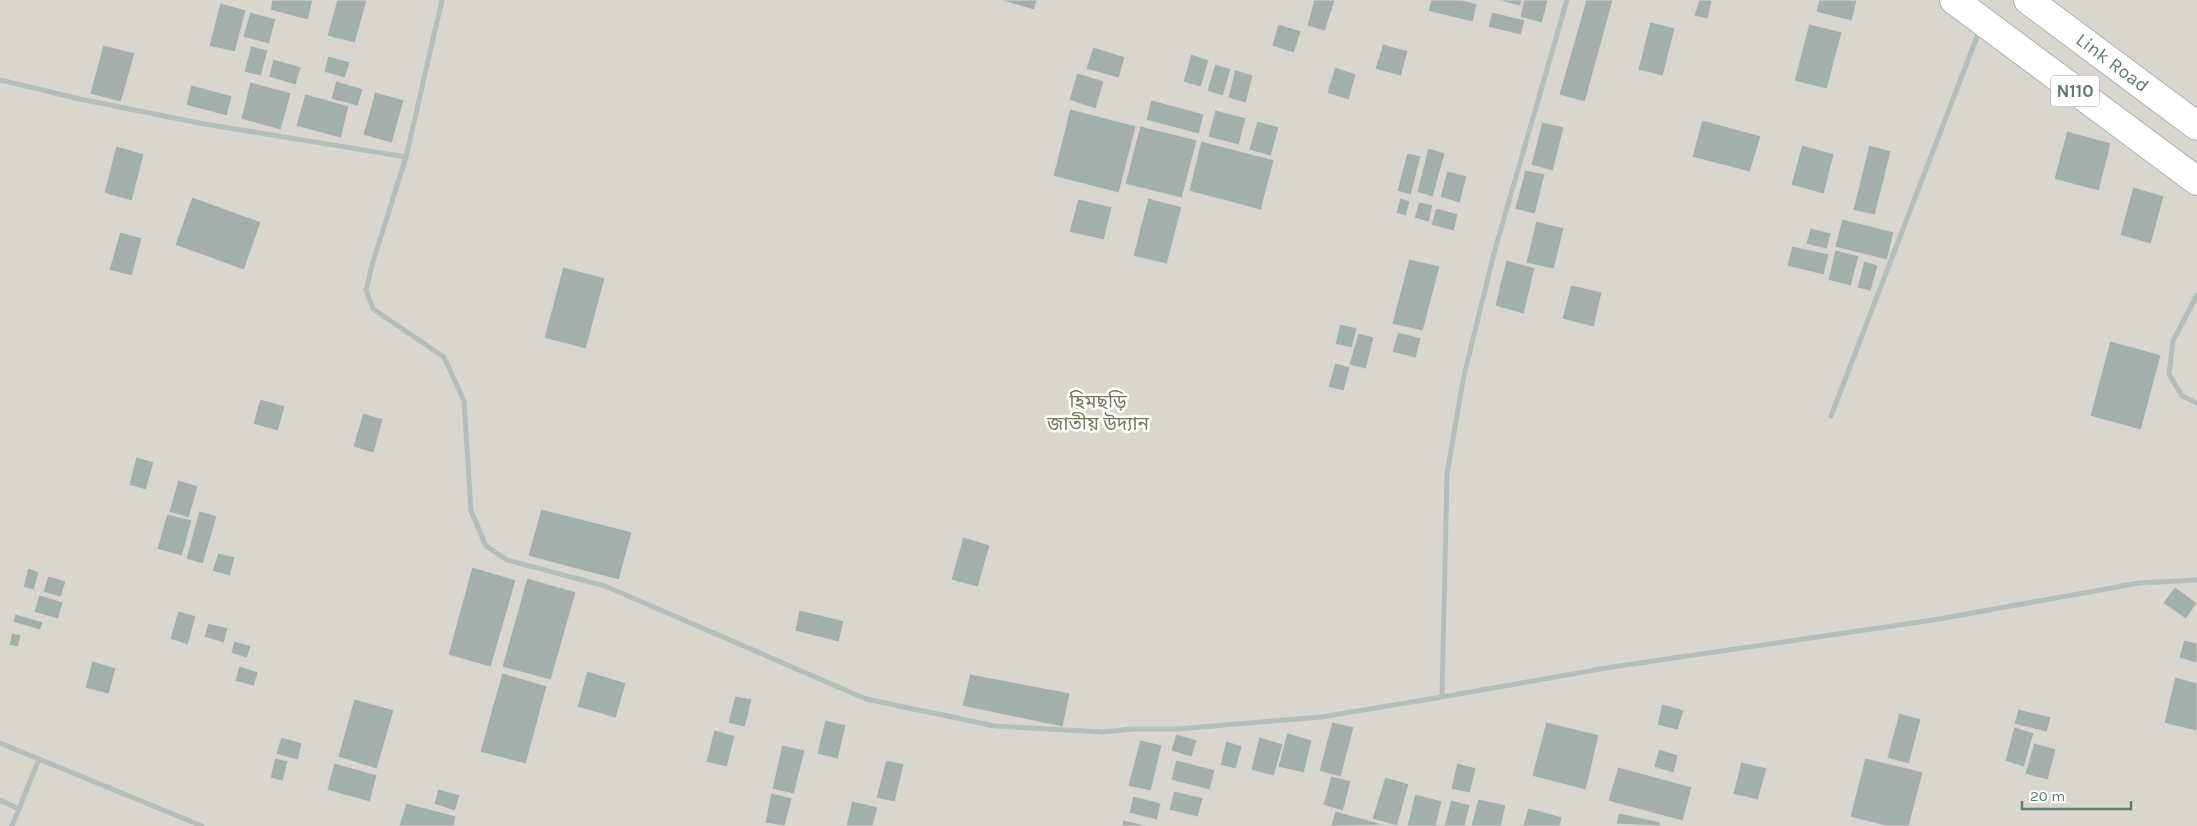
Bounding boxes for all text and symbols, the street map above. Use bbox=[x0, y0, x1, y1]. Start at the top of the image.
street label: Link Road bbox=[2072, 29, 2153, 97]
road number: N110 bbox=[2051, 76, 2099, 106]
park label: হিমছড়ি জাতীয় উদ্যান bbox=[1046, 390, 1150, 435]
scale bar bbox=[2022, 778, 2131, 810]
text: 20 m bbox=[2030, 787, 2065, 805]

